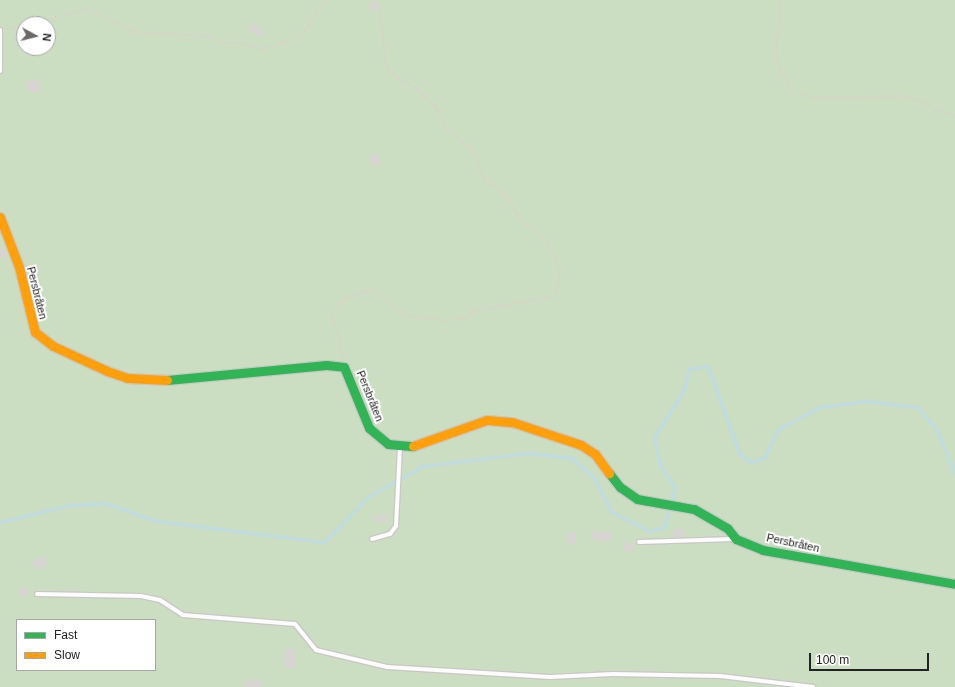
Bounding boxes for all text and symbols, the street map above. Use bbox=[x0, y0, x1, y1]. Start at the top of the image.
north arrow bbox=[16, 16, 56, 56]
text: N bbox=[40, 33, 53, 42]
street label: Persbråten bbox=[24, 265, 50, 321]
street label: Persbråten bbox=[354, 369, 386, 423]
street label: Persbråten bbox=[765, 531, 821, 555]
legend bbox=[16, 619, 156, 671]
text: Fast bbox=[54, 628, 77, 642]
scale bar bbox=[811, 645, 931, 671]
text: Slow bbox=[54, 648, 80, 662]
text: 100 m bbox=[816, 653, 849, 667]

